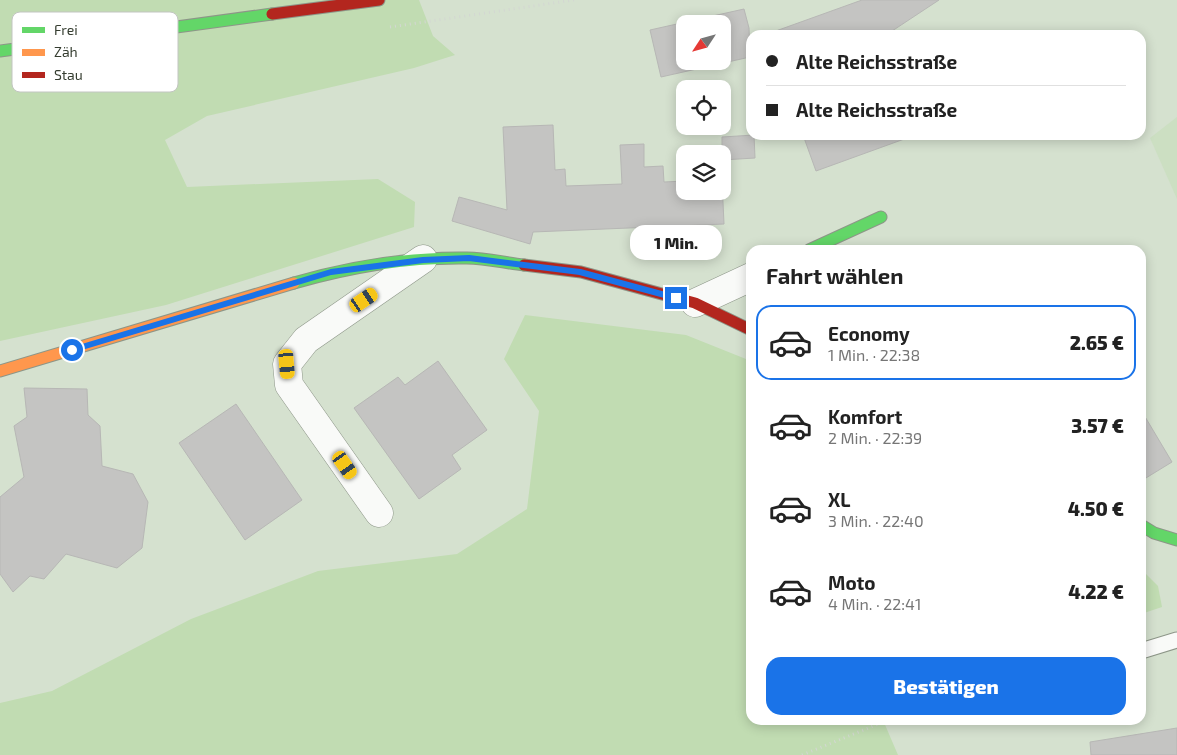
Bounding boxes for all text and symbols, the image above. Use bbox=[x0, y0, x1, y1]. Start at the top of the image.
legend bbox=[12, 12, 178, 92]
north arrow bbox=[676, 15, 731, 70]
map controls bbox=[676, 15, 731, 200]
text: Frei bbox=[54, 21, 78, 38]
text: Zäh bbox=[54, 43, 78, 60]
text: Alte Reichsstraße bbox=[796, 50, 957, 73]
text: Stau bbox=[54, 66, 83, 83]
button: locate bbox=[676, 80, 731, 135]
text: Alte Reichsstraße bbox=[796, 98, 957, 121]
button: layers bbox=[676, 145, 731, 200]
callout: 1 Min. bbox=[630, 226, 722, 260]
text: 1 Min. bbox=[654, 233, 698, 252]
text: Fahrt wählen bbox=[766, 262, 904, 288]
car bbox=[347, 285, 380, 315]
route end bbox=[665, 287, 687, 309]
icon: car bbox=[768, 320, 813, 365]
text: Economy bbox=[828, 322, 910, 345]
text: 2.65 € bbox=[1070, 331, 1124, 354]
route start bbox=[61, 339, 83, 361]
text: 1 Min. · 22:38 bbox=[828, 345, 920, 364]
car bbox=[278, 348, 295, 380]
icon: car bbox=[768, 403, 813, 448]
text: Komfort bbox=[828, 405, 902, 428]
text: 3.57 € bbox=[1071, 414, 1124, 437]
text: 2 Min. · 22:39 bbox=[828, 428, 922, 447]
car bbox=[330, 448, 359, 482]
icon: car bbox=[768, 486, 813, 531]
text: XL bbox=[828, 488, 850, 511]
text: 4.50 € bbox=[1068, 497, 1124, 520]
text: 3 Min. · 22:40 bbox=[828, 511, 924, 530]
icon: car bbox=[768, 569, 813, 614]
text: Moto bbox=[828, 571, 876, 594]
text: 4.22 € bbox=[1068, 580, 1124, 603]
text: 4 Min. · 22:41 bbox=[828, 594, 921, 613]
button: Bestätigen bbox=[766, 657, 1126, 715]

